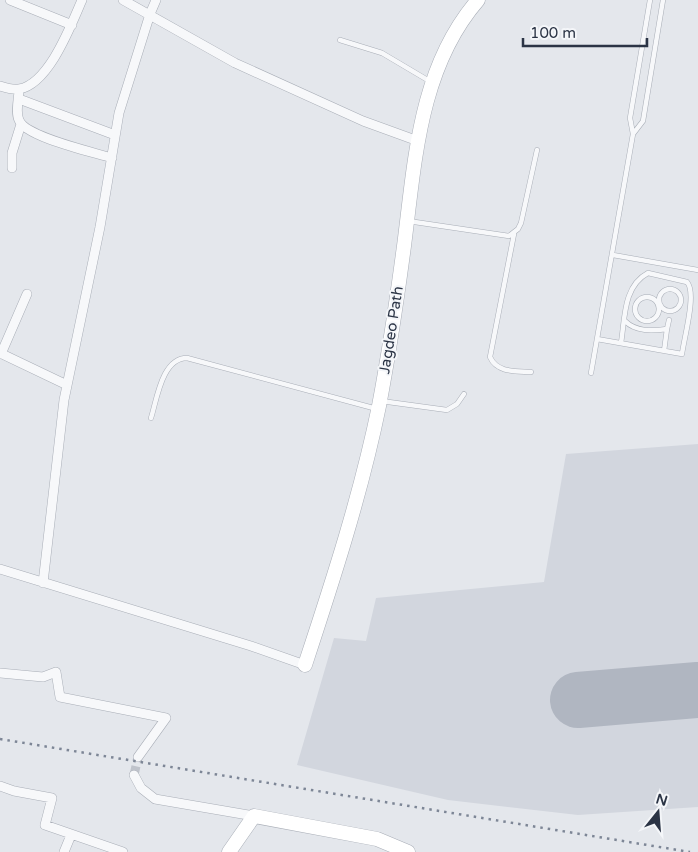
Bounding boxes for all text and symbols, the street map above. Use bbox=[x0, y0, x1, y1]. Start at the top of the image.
scale bar bbox=[523, 15, 647, 47]
text: 100 m bbox=[530, 24, 576, 42]
street label: Jagdeo Path bbox=[375, 285, 407, 375]
north arrow bbox=[633, 787, 683, 837]
text: N bbox=[654, 790, 670, 810]

